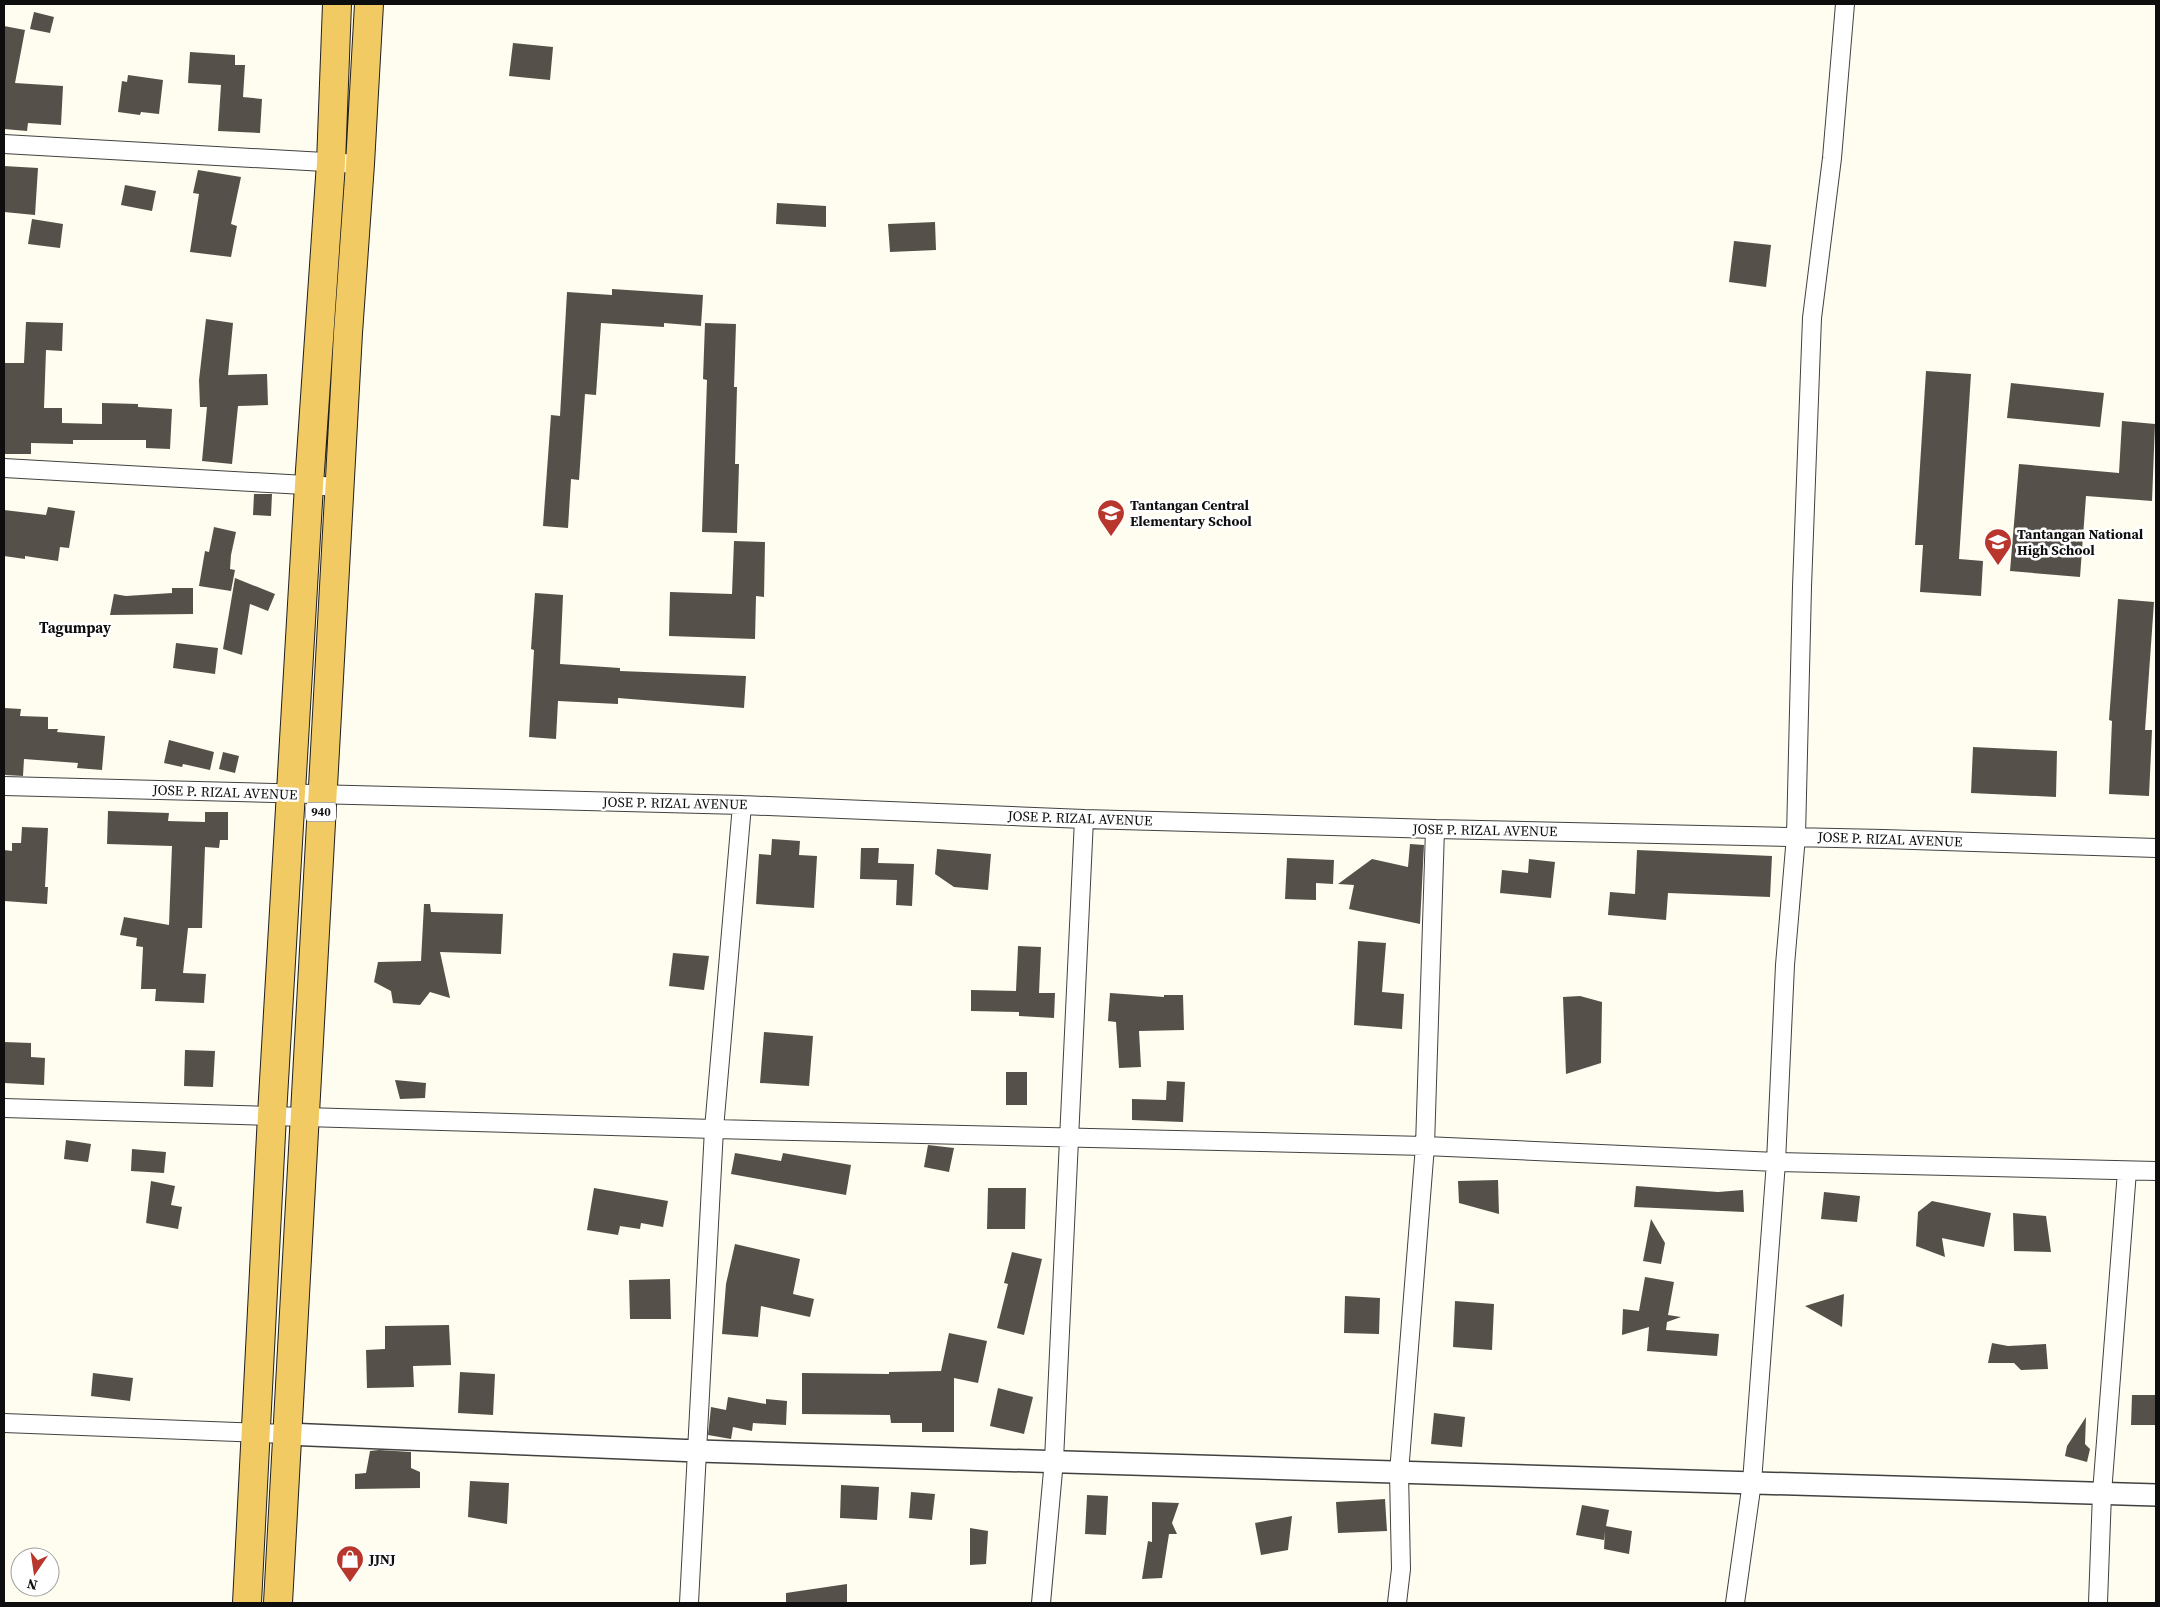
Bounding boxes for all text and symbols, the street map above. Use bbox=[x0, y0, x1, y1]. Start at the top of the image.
place label: Tantangan Central Elementary School bbox=[1130, 495, 1252, 531]
school or university icon: Tantangan Central Elementary School bbox=[1096, 498, 1126, 537]
place label: Tantangan National High School bbox=[2017, 524, 2144, 560]
school or university icon: Tantangan National High School bbox=[1983, 527, 2013, 566]
district label: Tagumpay bbox=[39, 617, 111, 638]
street label: JOSE P. RIZAL AVENUE bbox=[151, 779, 298, 805]
street label: JOSE P. RIZAL AVENUE bbox=[601, 792, 748, 814]
road number: 940 bbox=[306, 802, 336, 822]
street label: JOSE P. RIZAL AVENUE bbox=[1006, 805, 1153, 831]
street label: JOSE P. RIZAL AVENUE bbox=[1411, 819, 1558, 841]
street label: JOSE P. RIZAL AVENUE bbox=[1816, 826, 1963, 852]
shop icon: JJNJ bbox=[335, 1544, 365, 1583]
north arrow bbox=[10, 1547, 60, 1597]
place label: JJNJ bbox=[368, 1549, 396, 1569]
text: N bbox=[25, 1574, 39, 1596]

